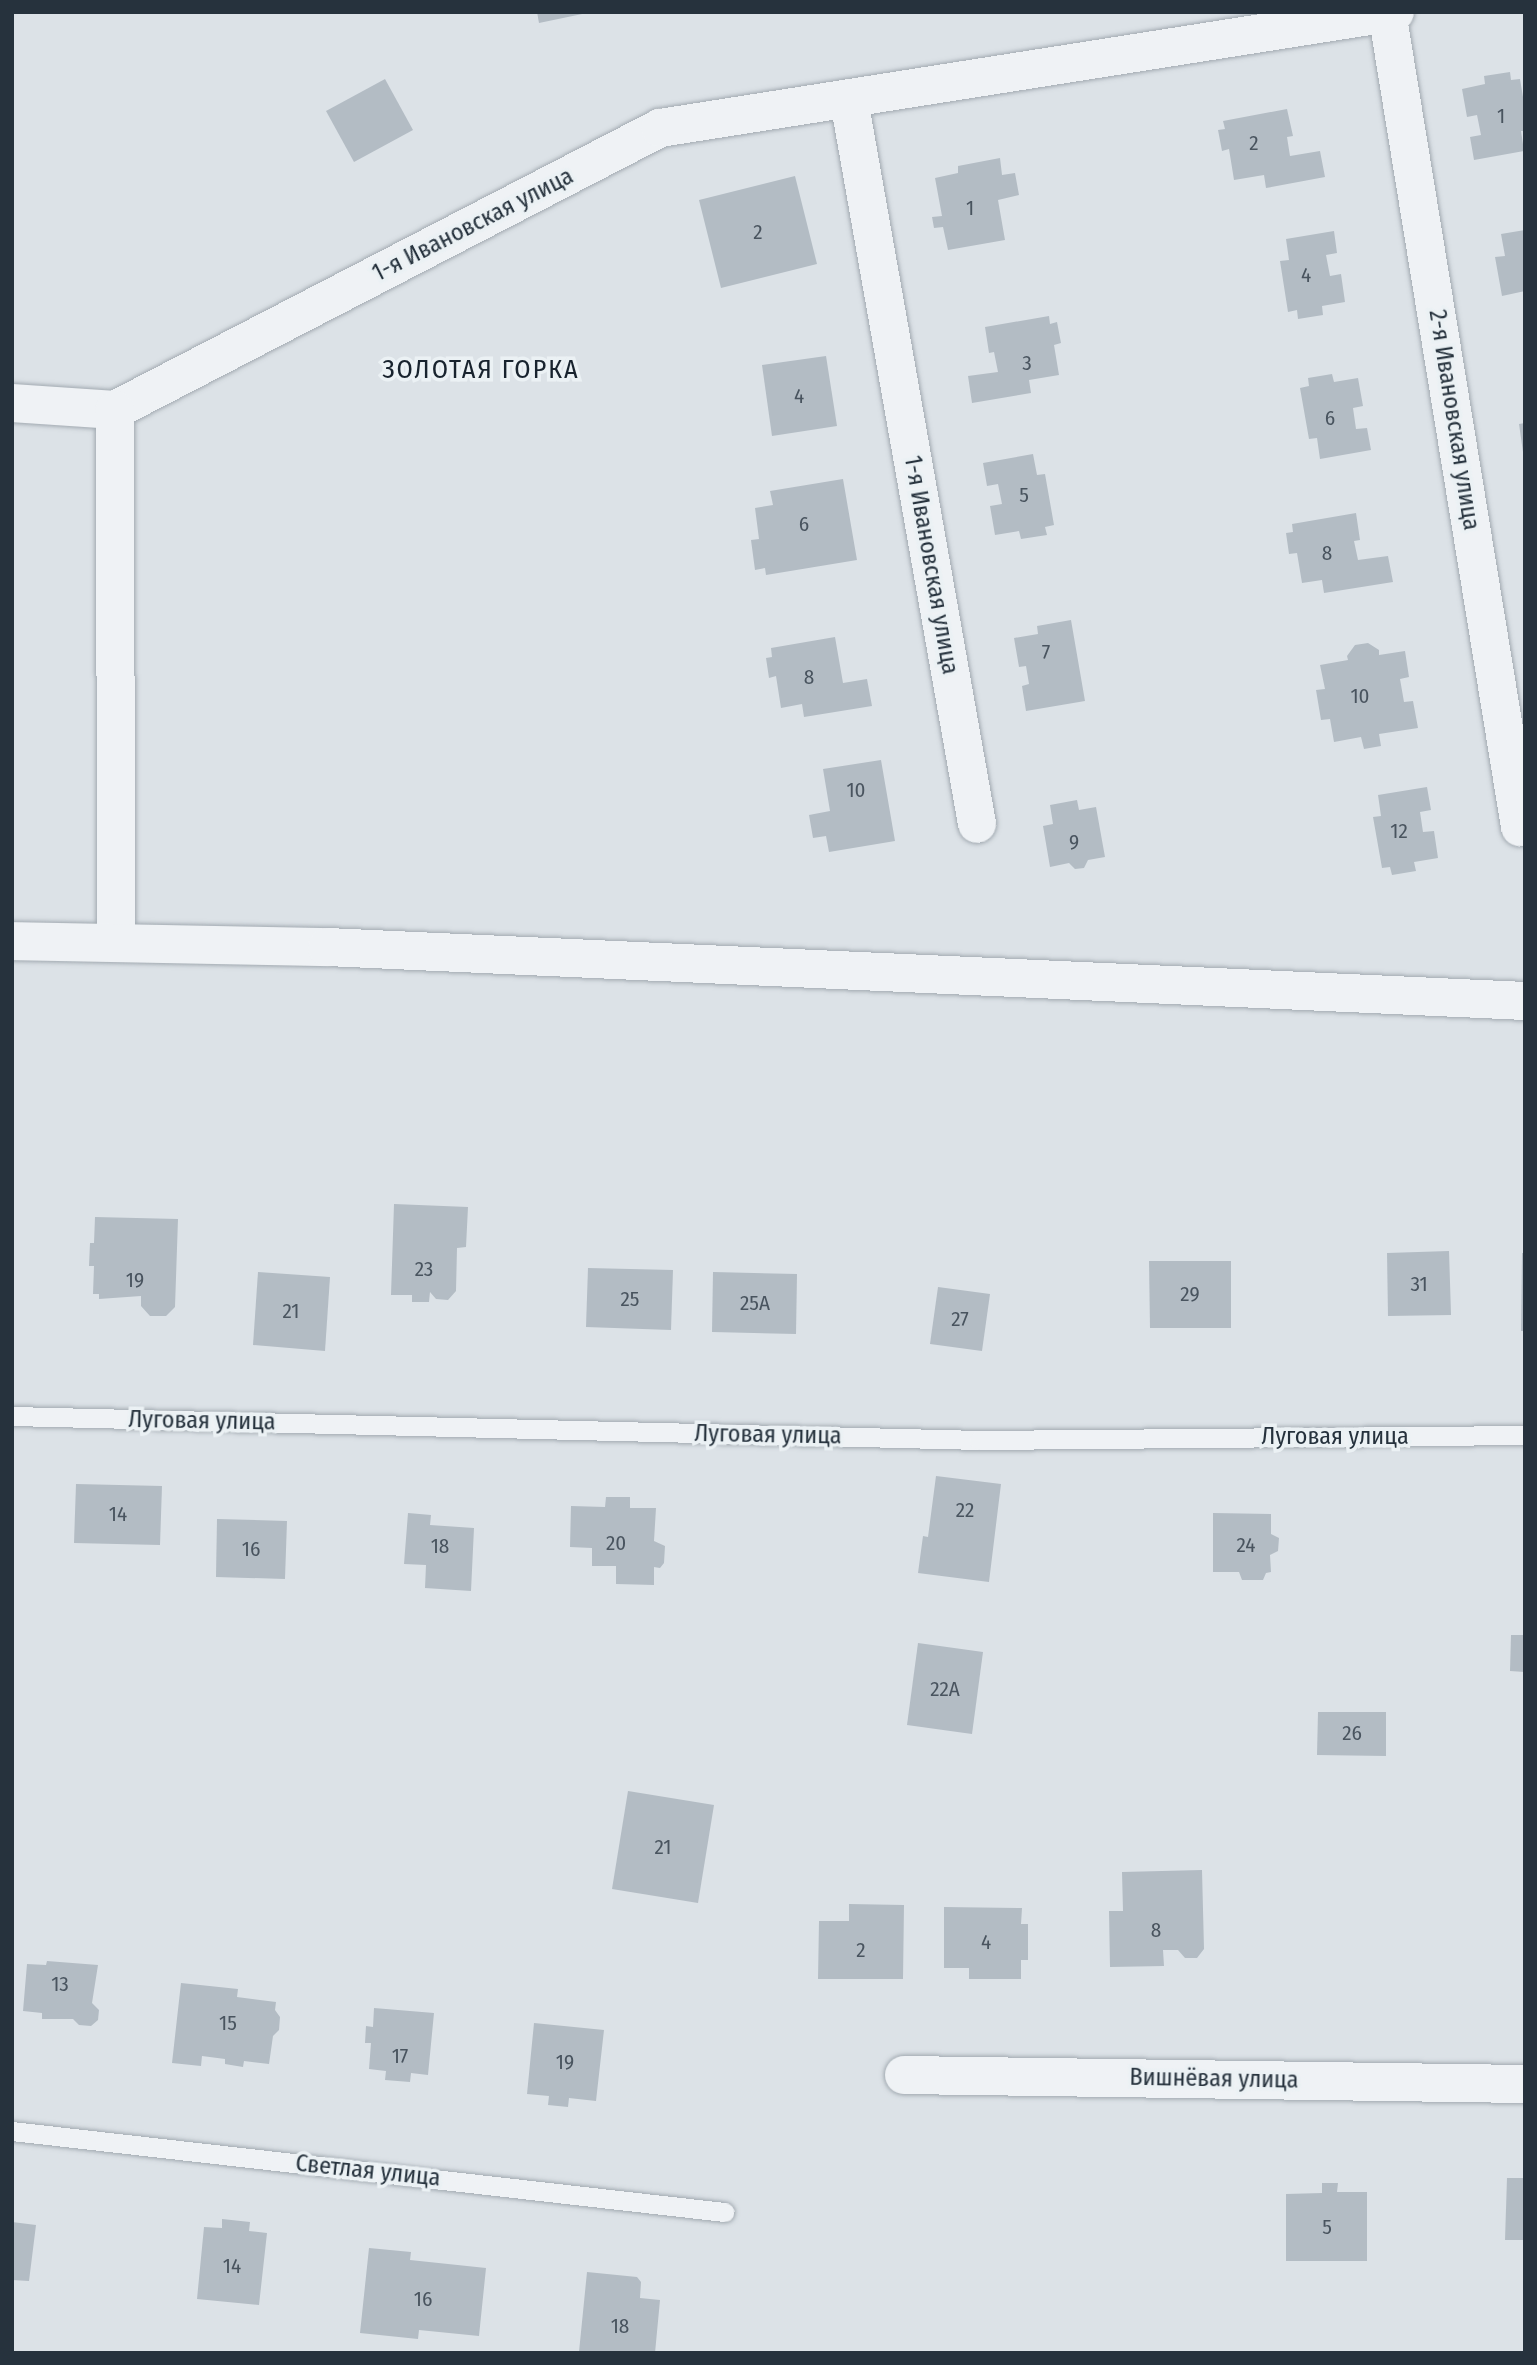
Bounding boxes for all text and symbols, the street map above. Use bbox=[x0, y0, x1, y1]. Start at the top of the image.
house number: 1 bbox=[1497, 103, 1505, 129]
house number: 2 bbox=[1249, 130, 1259, 156]
street label: 1-я Ивановская улица bbox=[368, 162, 578, 288]
house number: 1 bbox=[966, 195, 974, 221]
house number: 2 bbox=[753, 219, 763, 245]
house number: 4 bbox=[1301, 262, 1311, 288]
street label: 2-я Ивановская улица bbox=[1422, 308, 1486, 532]
house number: 3 bbox=[1022, 350, 1032, 376]
district label: ЗОЛОТАЯ ГОРКА bbox=[384, 354, 578, 386]
house number: 4 bbox=[794, 383, 804, 409]
house number: 6 bbox=[1325, 405, 1335, 431]
street label: 1-я Ивановская улица bbox=[898, 453, 964, 677]
house number: 5 bbox=[1019, 482, 1029, 508]
house number: 6 bbox=[799, 511, 809, 537]
house number: 8 bbox=[1322, 540, 1332, 566]
house number: 7 bbox=[1042, 639, 1050, 665]
house number: 8 bbox=[804, 664, 814, 690]
house number: 10 bbox=[1350, 683, 1370, 709]
house number: 10 bbox=[846, 777, 866, 803]
house number: 12 bbox=[1390, 818, 1408, 844]
house number: 9 bbox=[1069, 829, 1079, 855]
house number: 23 bbox=[415, 1256, 433, 1282]
house number: 19 bbox=[126, 1267, 144, 1293]
house number: 31 bbox=[1410, 1271, 1428, 1297]
house number: 29 bbox=[1180, 1281, 1200, 1307]
house number: 25 bbox=[621, 1286, 639, 1312]
house number: 25А bbox=[740, 1290, 770, 1316]
house number: 21 bbox=[283, 1298, 299, 1324]
house number: 27 bbox=[951, 1306, 969, 1332]
street label: Луговая улица bbox=[128, 1405, 276, 1437]
street label: Луговая улица bbox=[694, 1419, 842, 1451]
street label: Луговая улица bbox=[1261, 1423, 1409, 1451]
house number: 22 bbox=[956, 1497, 974, 1523]
house number: 14 bbox=[109, 1501, 127, 1527]
house number: 20 bbox=[606, 1530, 626, 1556]
house number: 24 bbox=[1236, 1532, 1256, 1558]
house number: 18 bbox=[431, 1533, 449, 1559]
house number: 16 bbox=[242, 1536, 260, 1562]
house number: 22А bbox=[930, 1676, 960, 1702]
house number: 26 bbox=[1342, 1720, 1362, 1746]
house number: 21 bbox=[655, 1834, 671, 1860]
house number: 8 bbox=[1151, 1917, 1161, 1943]
house number: 4 bbox=[981, 1929, 991, 1955]
house number: 2 bbox=[856, 1937, 866, 1963]
house number: 13 bbox=[51, 1971, 69, 1997]
house number: 15 bbox=[219, 2010, 237, 2036]
house number: 17 bbox=[392, 2043, 408, 2069]
house number: 19 bbox=[556, 2049, 574, 2075]
street label: Вишнёвая улица bbox=[1129, 2063, 1299, 2095]
street label: Светлая улица bbox=[294, 2149, 442, 2193]
house number: 5 bbox=[1322, 2214, 1332, 2240]
house number: 14 bbox=[223, 2253, 241, 2279]
house number: 16 bbox=[414, 2286, 432, 2312]
house number: 18 bbox=[611, 2313, 629, 2339]

